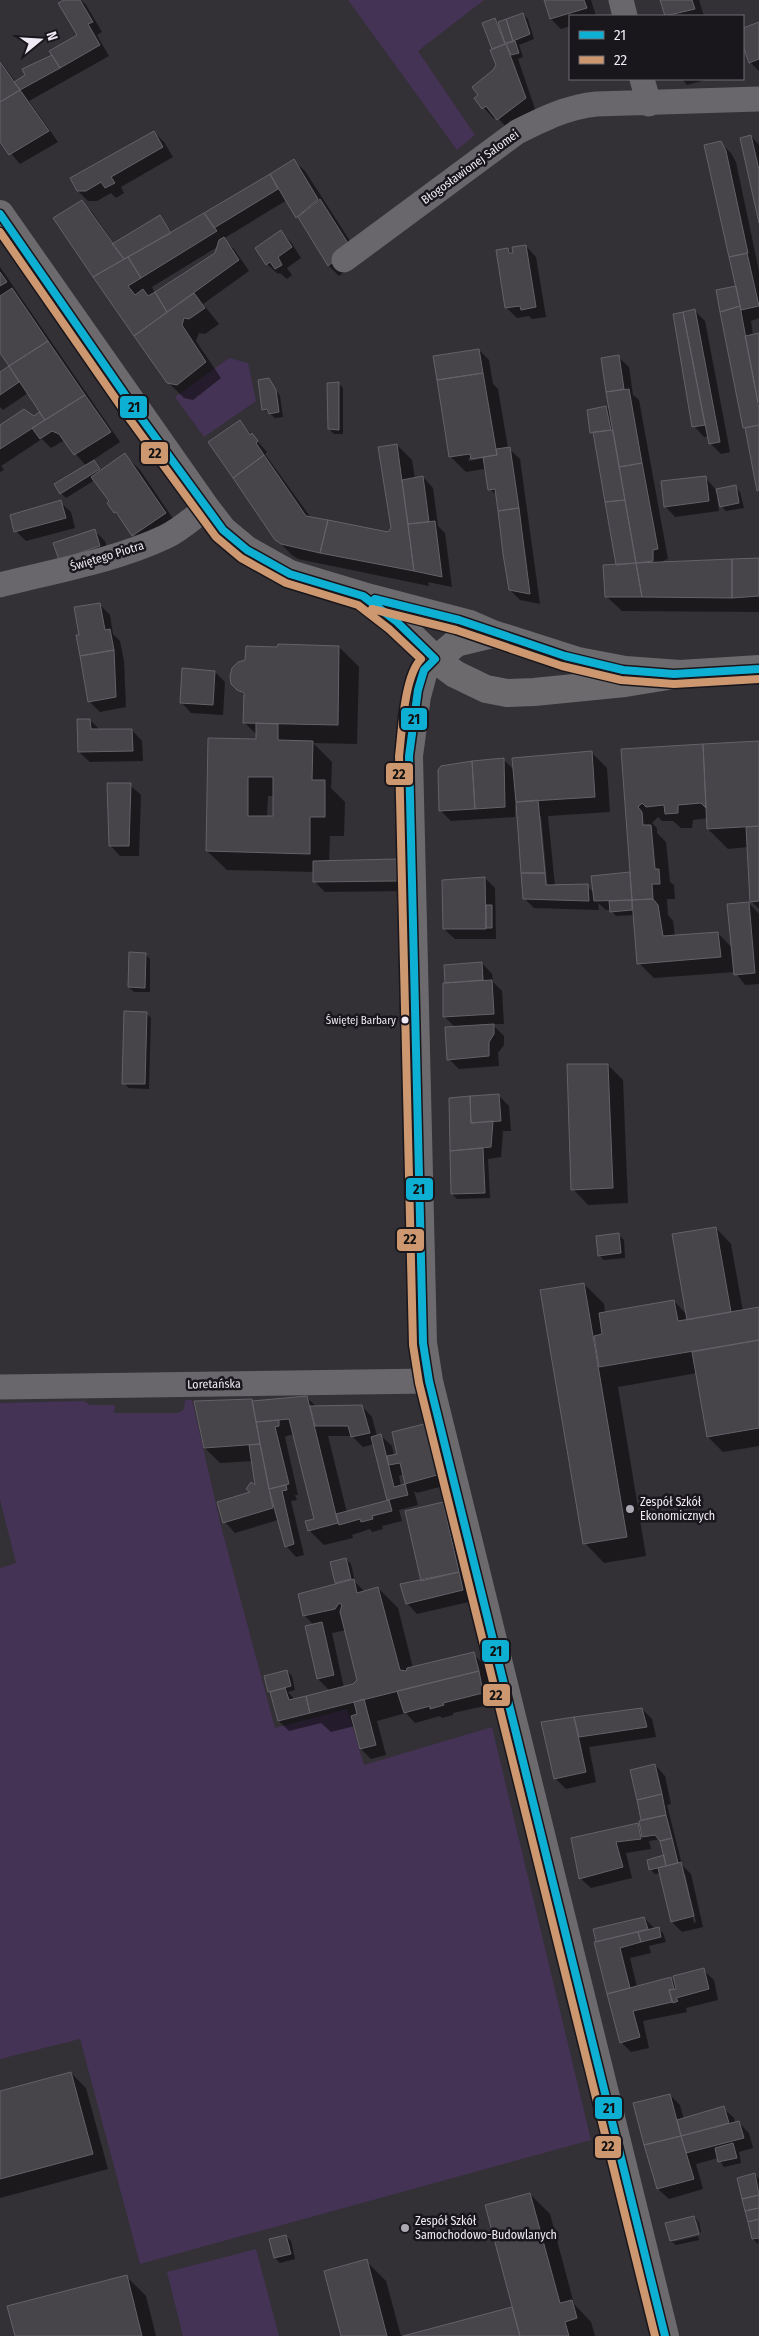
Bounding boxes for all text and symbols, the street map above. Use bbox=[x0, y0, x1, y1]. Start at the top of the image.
north arrow bbox=[15, 15, 65, 65]
legend bbox=[569, 15, 744, 80]
text: 21 bbox=[614, 26, 626, 44]
text: N bbox=[43, 30, 61, 43]
text: 22 bbox=[614, 51, 628, 69]
street label: Błogosławionej Salomei bbox=[419, 127, 521, 207]
line badge: 21 bbox=[119, 395, 148, 419]
text: 21 bbox=[127, 399, 140, 416]
line badge: 22 bbox=[140, 441, 169, 465]
text: 22 bbox=[148, 445, 162, 462]
street label: Świętego Piotra bbox=[68, 537, 146, 574]
line badge: 21 bbox=[400, 707, 428, 731]
text: 21 bbox=[407, 711, 420, 728]
line badge: 22 bbox=[385, 762, 414, 786]
text: 22 bbox=[392, 766, 406, 783]
place label: Świętej Barbary bbox=[326, 1013, 396, 1027]
marker: Świętej Barbary bbox=[400, 1015, 410, 1025]
line badge: 21 bbox=[405, 1177, 434, 1201]
text: 21 bbox=[412, 1181, 425, 1198]
line badge: 22 bbox=[396, 1228, 425, 1252]
text: 22 bbox=[403, 1231, 417, 1248]
street label: Loretańska bbox=[187, 1377, 241, 1391]
place label: Zespół Szkół Ekonomicznych bbox=[640, 1495, 715, 1523]
marker: Zespół Szkół Ekonomicznych bbox=[624, 1503, 636, 1515]
line badge: 21 bbox=[481, 1639, 510, 1663]
text: 21 bbox=[489, 1643, 502, 1660]
line badge: 22 bbox=[482, 1683, 511, 1707]
text: 22 bbox=[489, 1687, 503, 1704]
line badge: 21 bbox=[594, 2096, 623, 2120]
text: 21 bbox=[602, 2100, 615, 2117]
line badge: 22 bbox=[594, 2135, 622, 2159]
text: 22 bbox=[601, 2138, 615, 2155]
place label: Zespół Szkół Samochodowo-Budowlanych bbox=[415, 2214, 557, 2242]
marker: Zespół Szkół Samochodowo-Budowlanych bbox=[399, 2222, 411, 2234]

